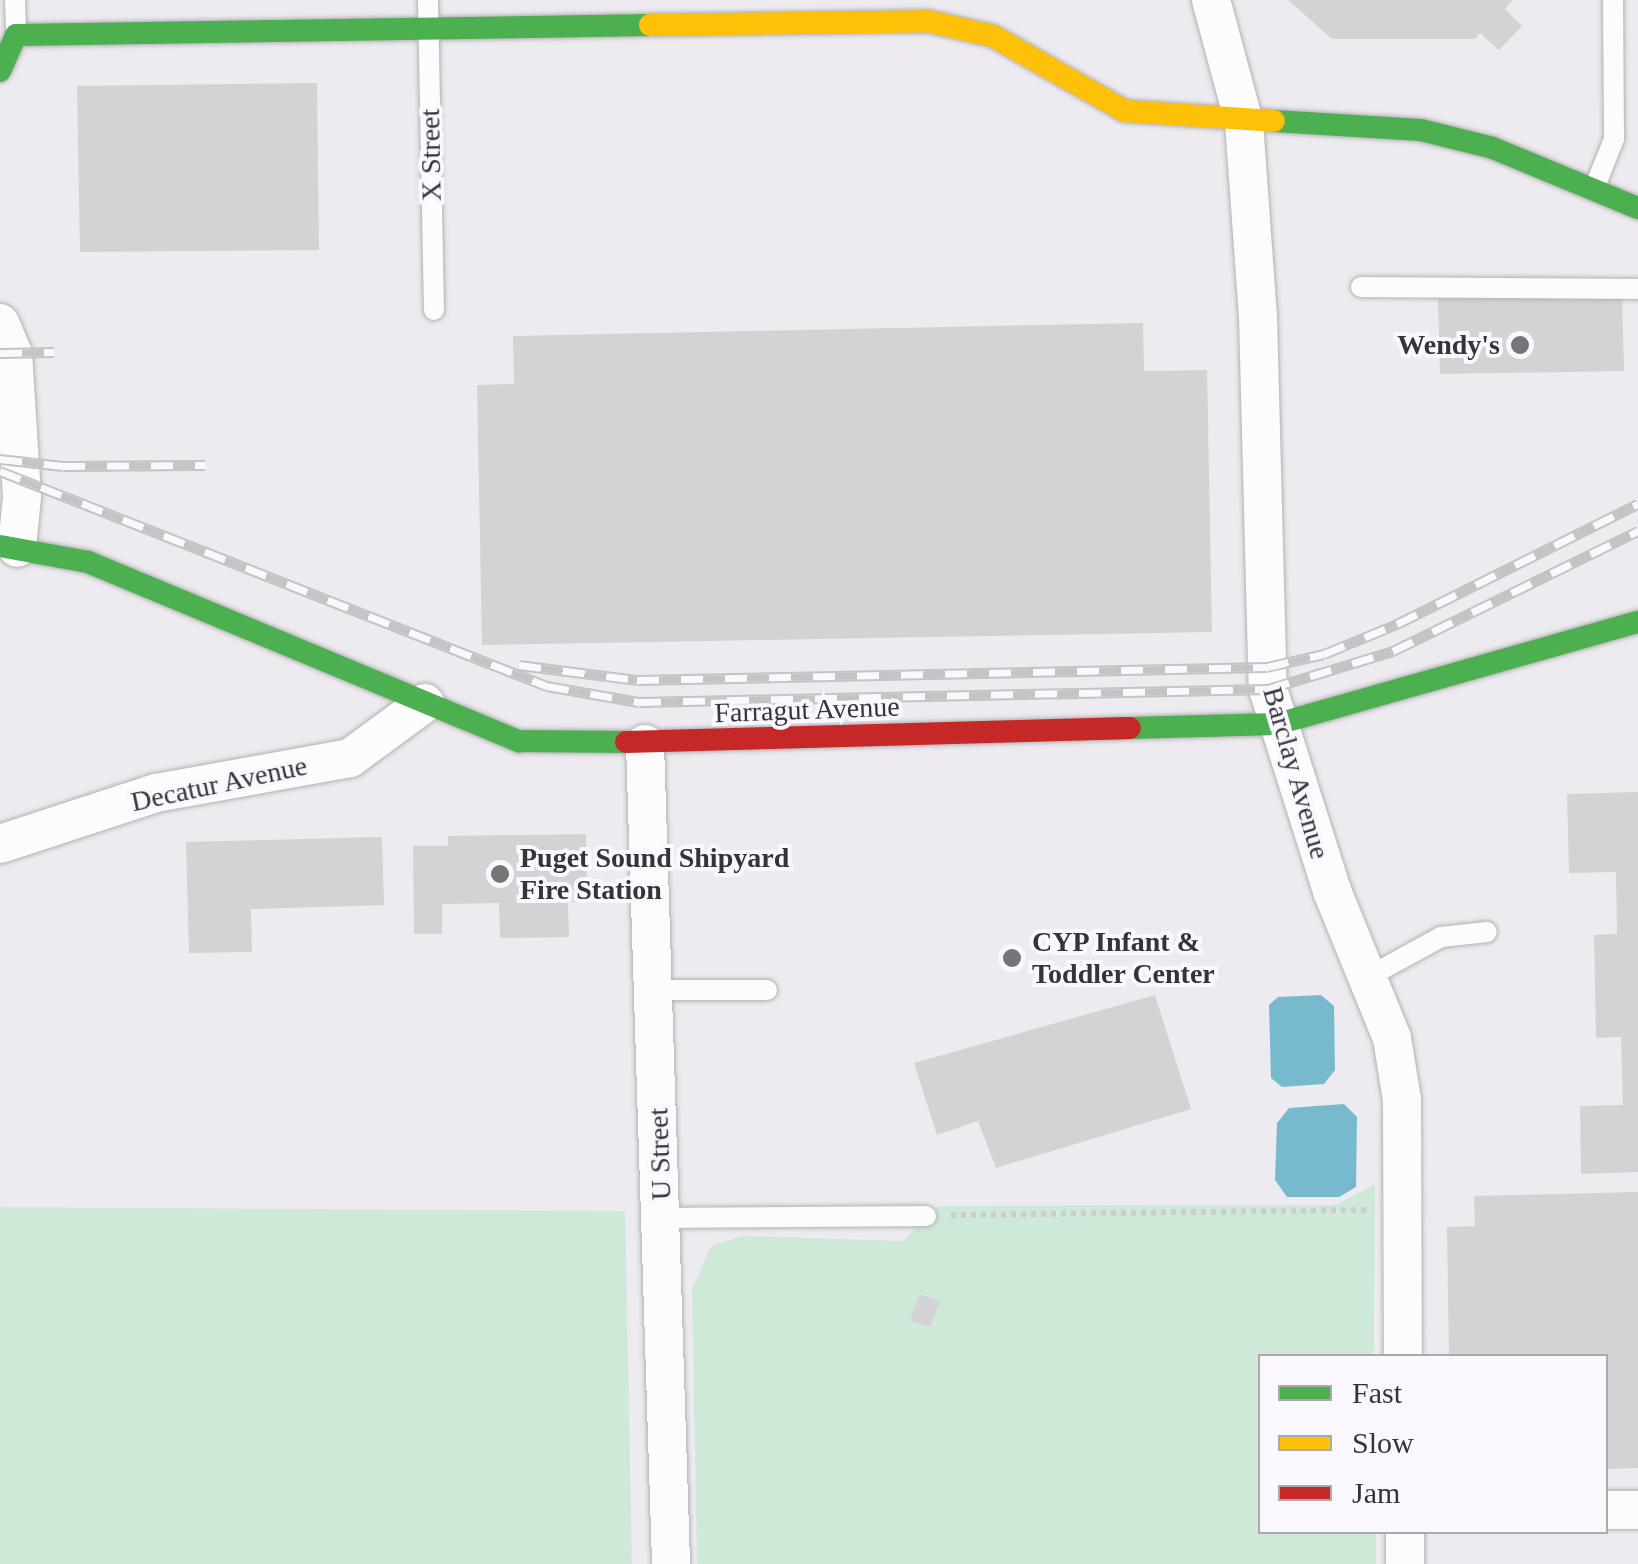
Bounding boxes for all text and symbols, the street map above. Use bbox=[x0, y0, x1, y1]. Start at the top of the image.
street label: X Street bbox=[413, 108, 449, 202]
place label: Wendy's bbox=[1397, 328, 1500, 362]
marker: Wendy's bbox=[1509, 334, 1531, 356]
street label: Barclay Avenue bbox=[1255, 682, 1337, 864]
street label: Farragut Avenue bbox=[713, 690, 901, 730]
street label: Decatur Avenue bbox=[127, 749, 311, 819]
place label: Puget Sound Shipyard Fire Station bbox=[520, 841, 789, 907]
marker: Puget Sound Shipyard Fire Station bbox=[489, 863, 511, 885]
place label: CYP Infant & Toddler Center bbox=[1032, 925, 1215, 991]
marker: CYP Infant & Toddler Center bbox=[1001, 947, 1023, 969]
street label: U Street bbox=[642, 1107, 678, 1201]
legend bbox=[1258, 1354, 1608, 1534]
text: Fast bbox=[1352, 1376, 1402, 1409]
text: Slow bbox=[1352, 1426, 1414, 1459]
text: Jam bbox=[1352, 1476, 1400, 1509]

